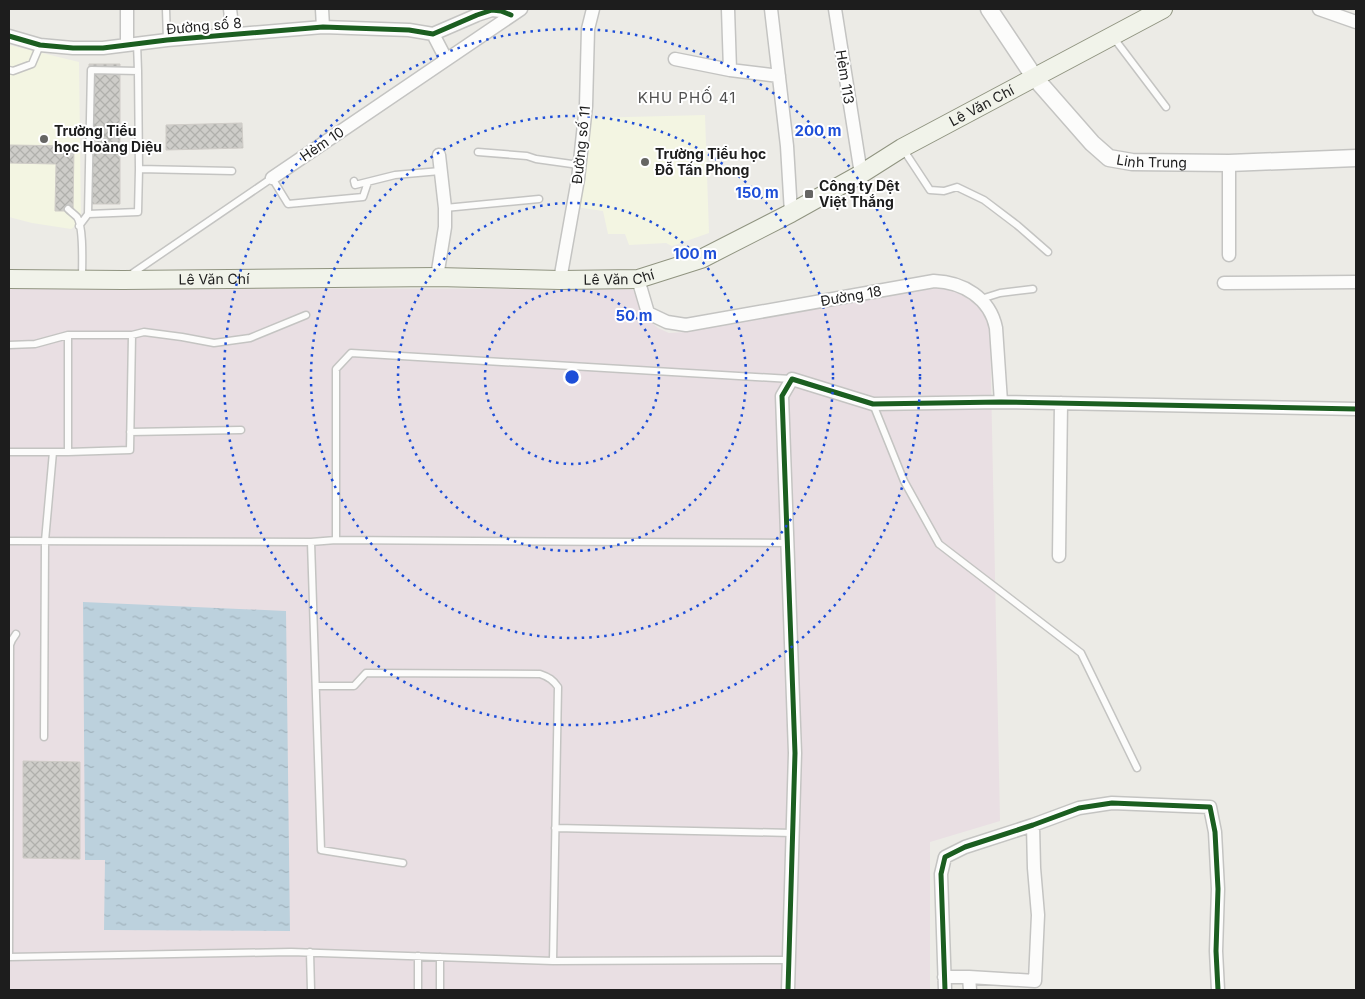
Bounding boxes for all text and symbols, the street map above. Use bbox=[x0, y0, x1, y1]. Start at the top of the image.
street label: Đường số 8 bbox=[165, 14, 242, 37]
street label: Hẻm 113 bbox=[833, 49, 858, 105]
street label: Lê Văn Chí bbox=[946, 81, 1017, 129]
district label: KHU PHỐ 41 bbox=[638, 86, 736, 107]
street label: Đường số 11 bbox=[568, 105, 593, 185]
text: 200 m bbox=[795, 121, 841, 140]
place label: Trường Tiểu học Hoàng Diệu bbox=[54, 122, 162, 155]
street label: Hẻm 10 bbox=[297, 123, 347, 164]
marker: Trường Tiểu học Hoàng Diệu bbox=[38, 133, 50, 145]
place label: Trường Tiểu học Đỗ Tấn Phong bbox=[655, 145, 766, 178]
street label: Linh Trung bbox=[1115, 150, 1187, 171]
marker: Trường Tiểu học Đỗ Tấn Phong bbox=[639, 156, 651, 168]
place label: Công ty Dệt Việt Thắng bbox=[819, 177, 900, 210]
text: 150 m bbox=[735, 183, 779, 202]
marker: Công ty Dệt Việt Thắng bbox=[803, 188, 815, 200]
text: 100 m bbox=[673, 244, 717, 263]
street label: Lê Văn Chí bbox=[583, 265, 657, 288]
street label: Lê Văn Chí bbox=[178, 270, 250, 287]
street label: Đường 18 bbox=[819, 282, 883, 309]
text: 50 m bbox=[616, 306, 652, 325]
centre of rings bbox=[563, 368, 581, 386]

